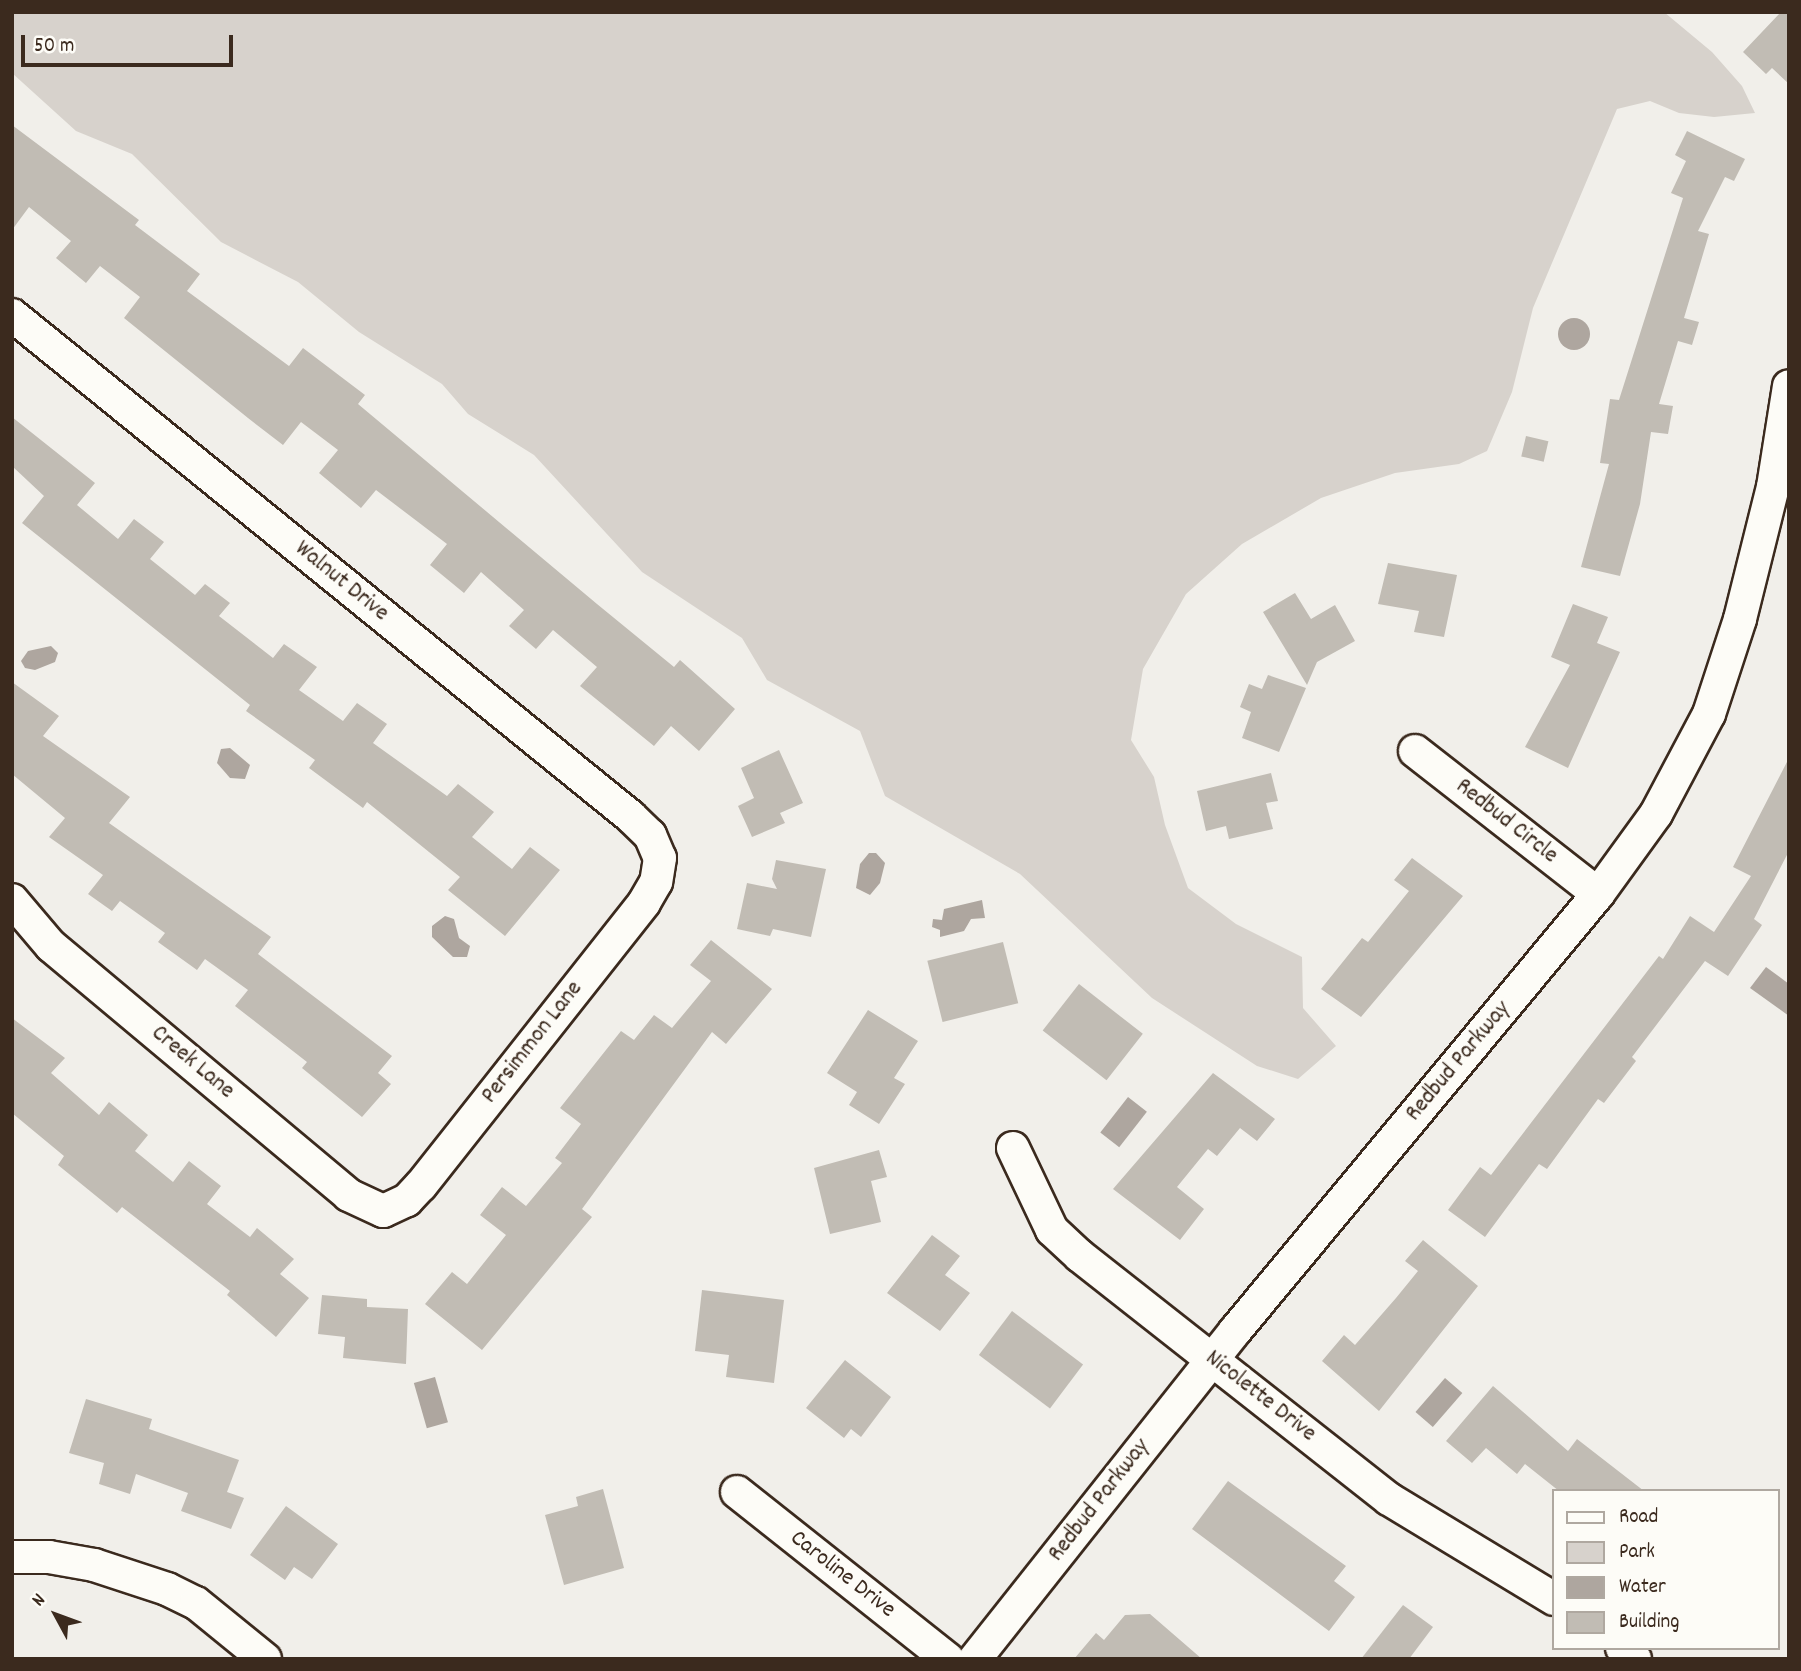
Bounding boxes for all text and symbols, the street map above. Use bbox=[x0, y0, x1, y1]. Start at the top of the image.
scale bar bbox=[24, 21, 236, 65]
text: 50 m bbox=[34, 32, 74, 62]
street label: Walnut Drive bbox=[288, 535, 394, 629]
street label: Redbud Circle bbox=[1449, 773, 1563, 871]
street label: Persimmon Lane bbox=[476, 976, 590, 1110]
street label: Redbud Parkway bbox=[1400, 996, 1518, 1128]
street label: Creek Lane bbox=[144, 1020, 240, 1106]
street label: Nicolette Drive bbox=[1199, 1345, 1321, 1449]
street label: Redbud Parkway bbox=[1043, 1434, 1157, 1568]
legend bbox=[1552, 1489, 1780, 1650]
text: Road bbox=[1619, 1503, 1658, 1533]
street label: Caroline Drive bbox=[783, 1525, 901, 1625]
text: Park bbox=[1619, 1538, 1655, 1568]
text: Water bbox=[1619, 1573, 1666, 1603]
north arrow bbox=[21, 1580, 91, 1650]
text: N bbox=[26, 1589, 53, 1613]
text: Building bbox=[1619, 1608, 1679, 1638]

